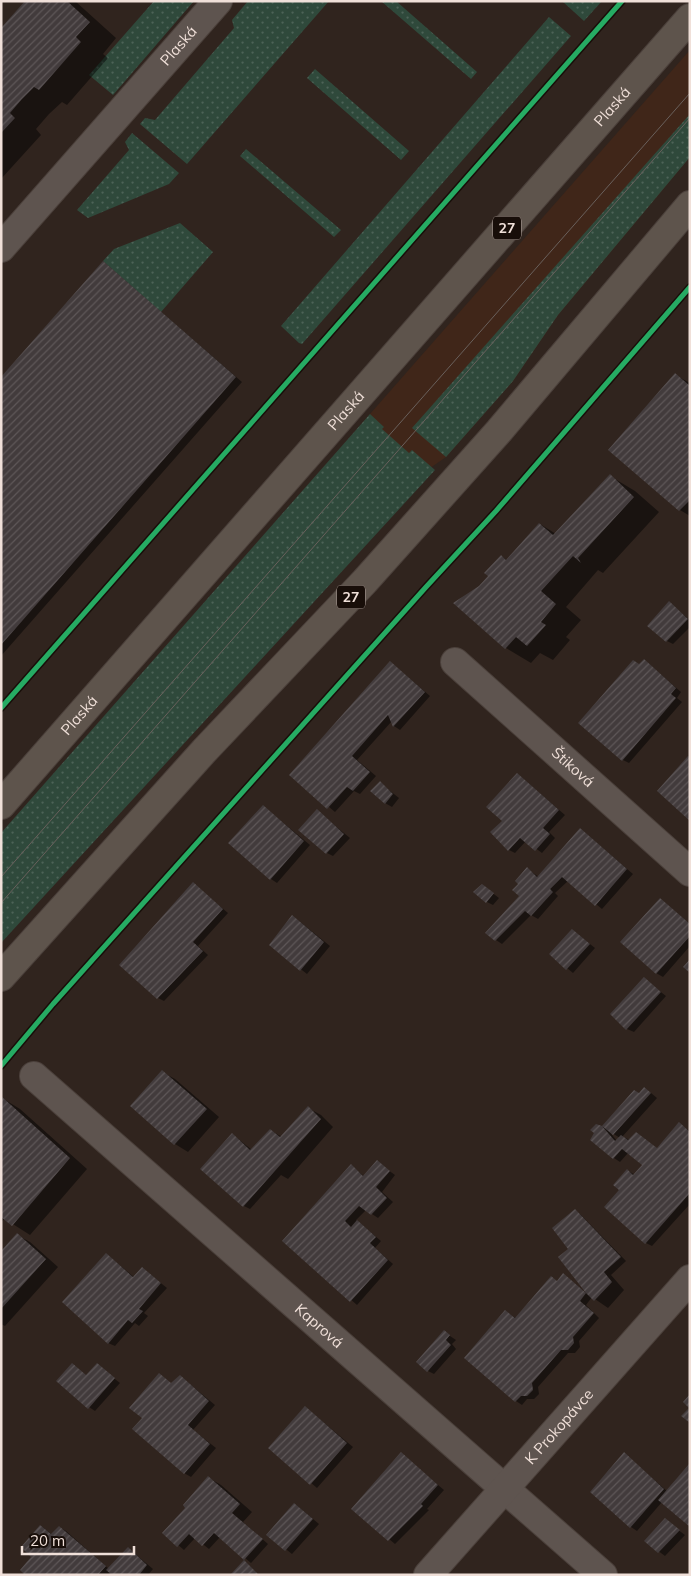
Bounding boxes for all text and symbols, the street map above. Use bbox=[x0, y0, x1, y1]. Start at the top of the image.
street label: Plaská bbox=[156, 22, 201, 69]
street label: Plaská bbox=[589, 83, 634, 130]
road number: 27 bbox=[493, 217, 521, 240]
street label: Plaská bbox=[323, 387, 368, 434]
road number: 27 bbox=[337, 586, 365, 608]
street label: Plaská bbox=[57, 691, 101, 739]
street label: Štiková bbox=[548, 743, 599, 791]
street label: Kaprová bbox=[291, 1299, 347, 1352]
street label: K Prokopávce bbox=[520, 1385, 597, 1468]
scale bar bbox=[22, 1524, 135, 1556]
text: 20 m bbox=[30, 1531, 65, 1550]

